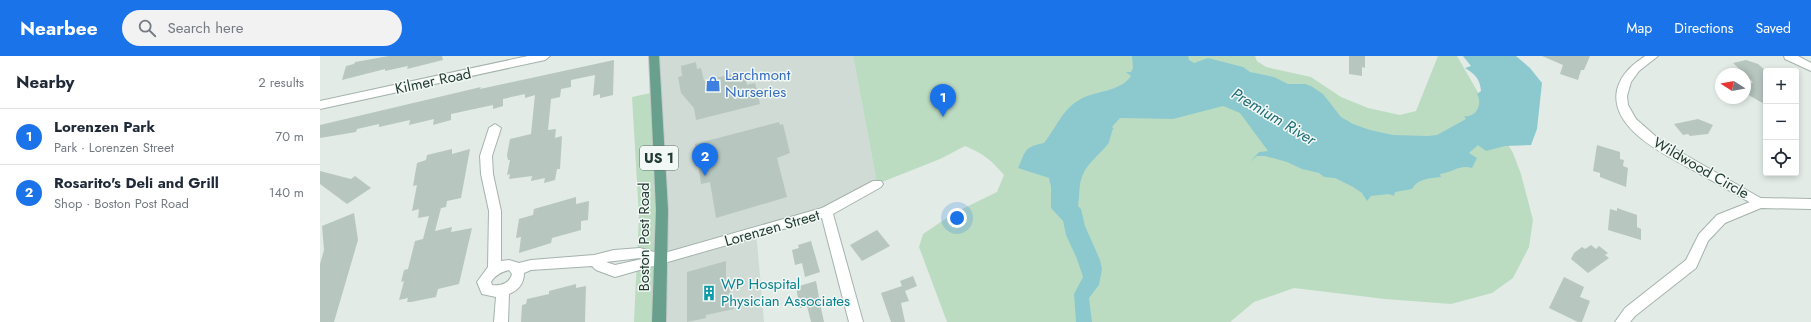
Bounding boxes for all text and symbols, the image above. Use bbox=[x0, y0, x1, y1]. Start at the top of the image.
search box bbox=[122, 10, 402, 46]
text: Nearbee bbox=[20, 15, 98, 42]
icon: search bbox=[136, 17, 158, 39]
text: Search here bbox=[168, 17, 243, 39]
text: Map bbox=[1626, 18, 1652, 38]
text: Directions bbox=[1674, 18, 1734, 38]
text: Saved bbox=[1756, 18, 1791, 38]
street label: Kilmer Road bbox=[393, 62, 473, 100]
place label: Larchmont Nurseries bbox=[725, 64, 791, 103]
north arrow bbox=[1715, 68, 1751, 104]
map controls bbox=[1763, 68, 1799, 176]
button: + bbox=[1763, 68, 1799, 104]
text: Nearby bbox=[16, 70, 74, 94]
text: 2 results bbox=[258, 73, 304, 92]
shop icon: Larchmont Nurseries bbox=[704, 75, 722, 93]
water label: Premium River bbox=[1227, 82, 1322, 152]
pin: 1 bbox=[930, 84, 956, 117]
button: − bbox=[1763, 104, 1799, 140]
text: Lorenzen Park bbox=[54, 116, 155, 138]
text: 1 bbox=[26, 127, 32, 146]
text: 70 m bbox=[275, 127, 304, 146]
street label: Wildwood Circle bbox=[1649, 132, 1753, 205]
text: Park · Lorenzen Street bbox=[54, 138, 174, 157]
button: locate bbox=[1763, 140, 1799, 176]
pin: 2 bbox=[692, 143, 718, 176]
road number: US 1 bbox=[640, 146, 678, 170]
text: Rosarito's Deli and Grill bbox=[54, 172, 219, 194]
street label: Boston Post Road bbox=[633, 182, 655, 292]
text: 2 bbox=[25, 183, 33, 202]
text: 140 m bbox=[269, 183, 304, 202]
text: Shop · Boston Post Road bbox=[54, 194, 189, 213]
street label: Lorenzen Street bbox=[722, 204, 823, 252]
your location bbox=[947, 208, 967, 228]
place label: WP Hospital Physician Associates bbox=[721, 273, 850, 312]
building icon: WP Hospital Physician Associates bbox=[700, 284, 718, 302]

